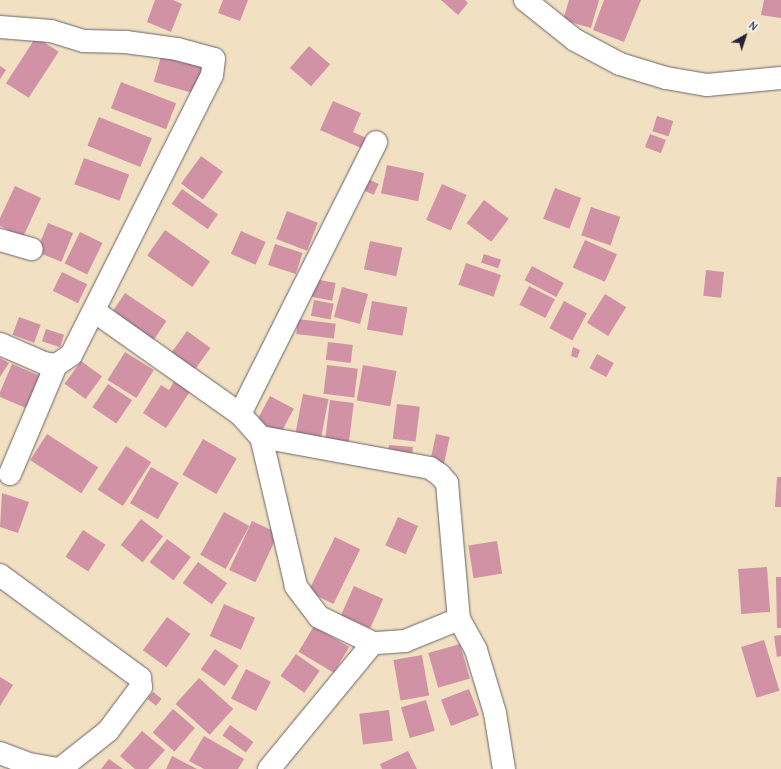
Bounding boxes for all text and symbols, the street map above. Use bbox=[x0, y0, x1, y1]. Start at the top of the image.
north arrow bbox=[725, 16, 765, 56]
text: N bbox=[746, 19, 760, 34]

